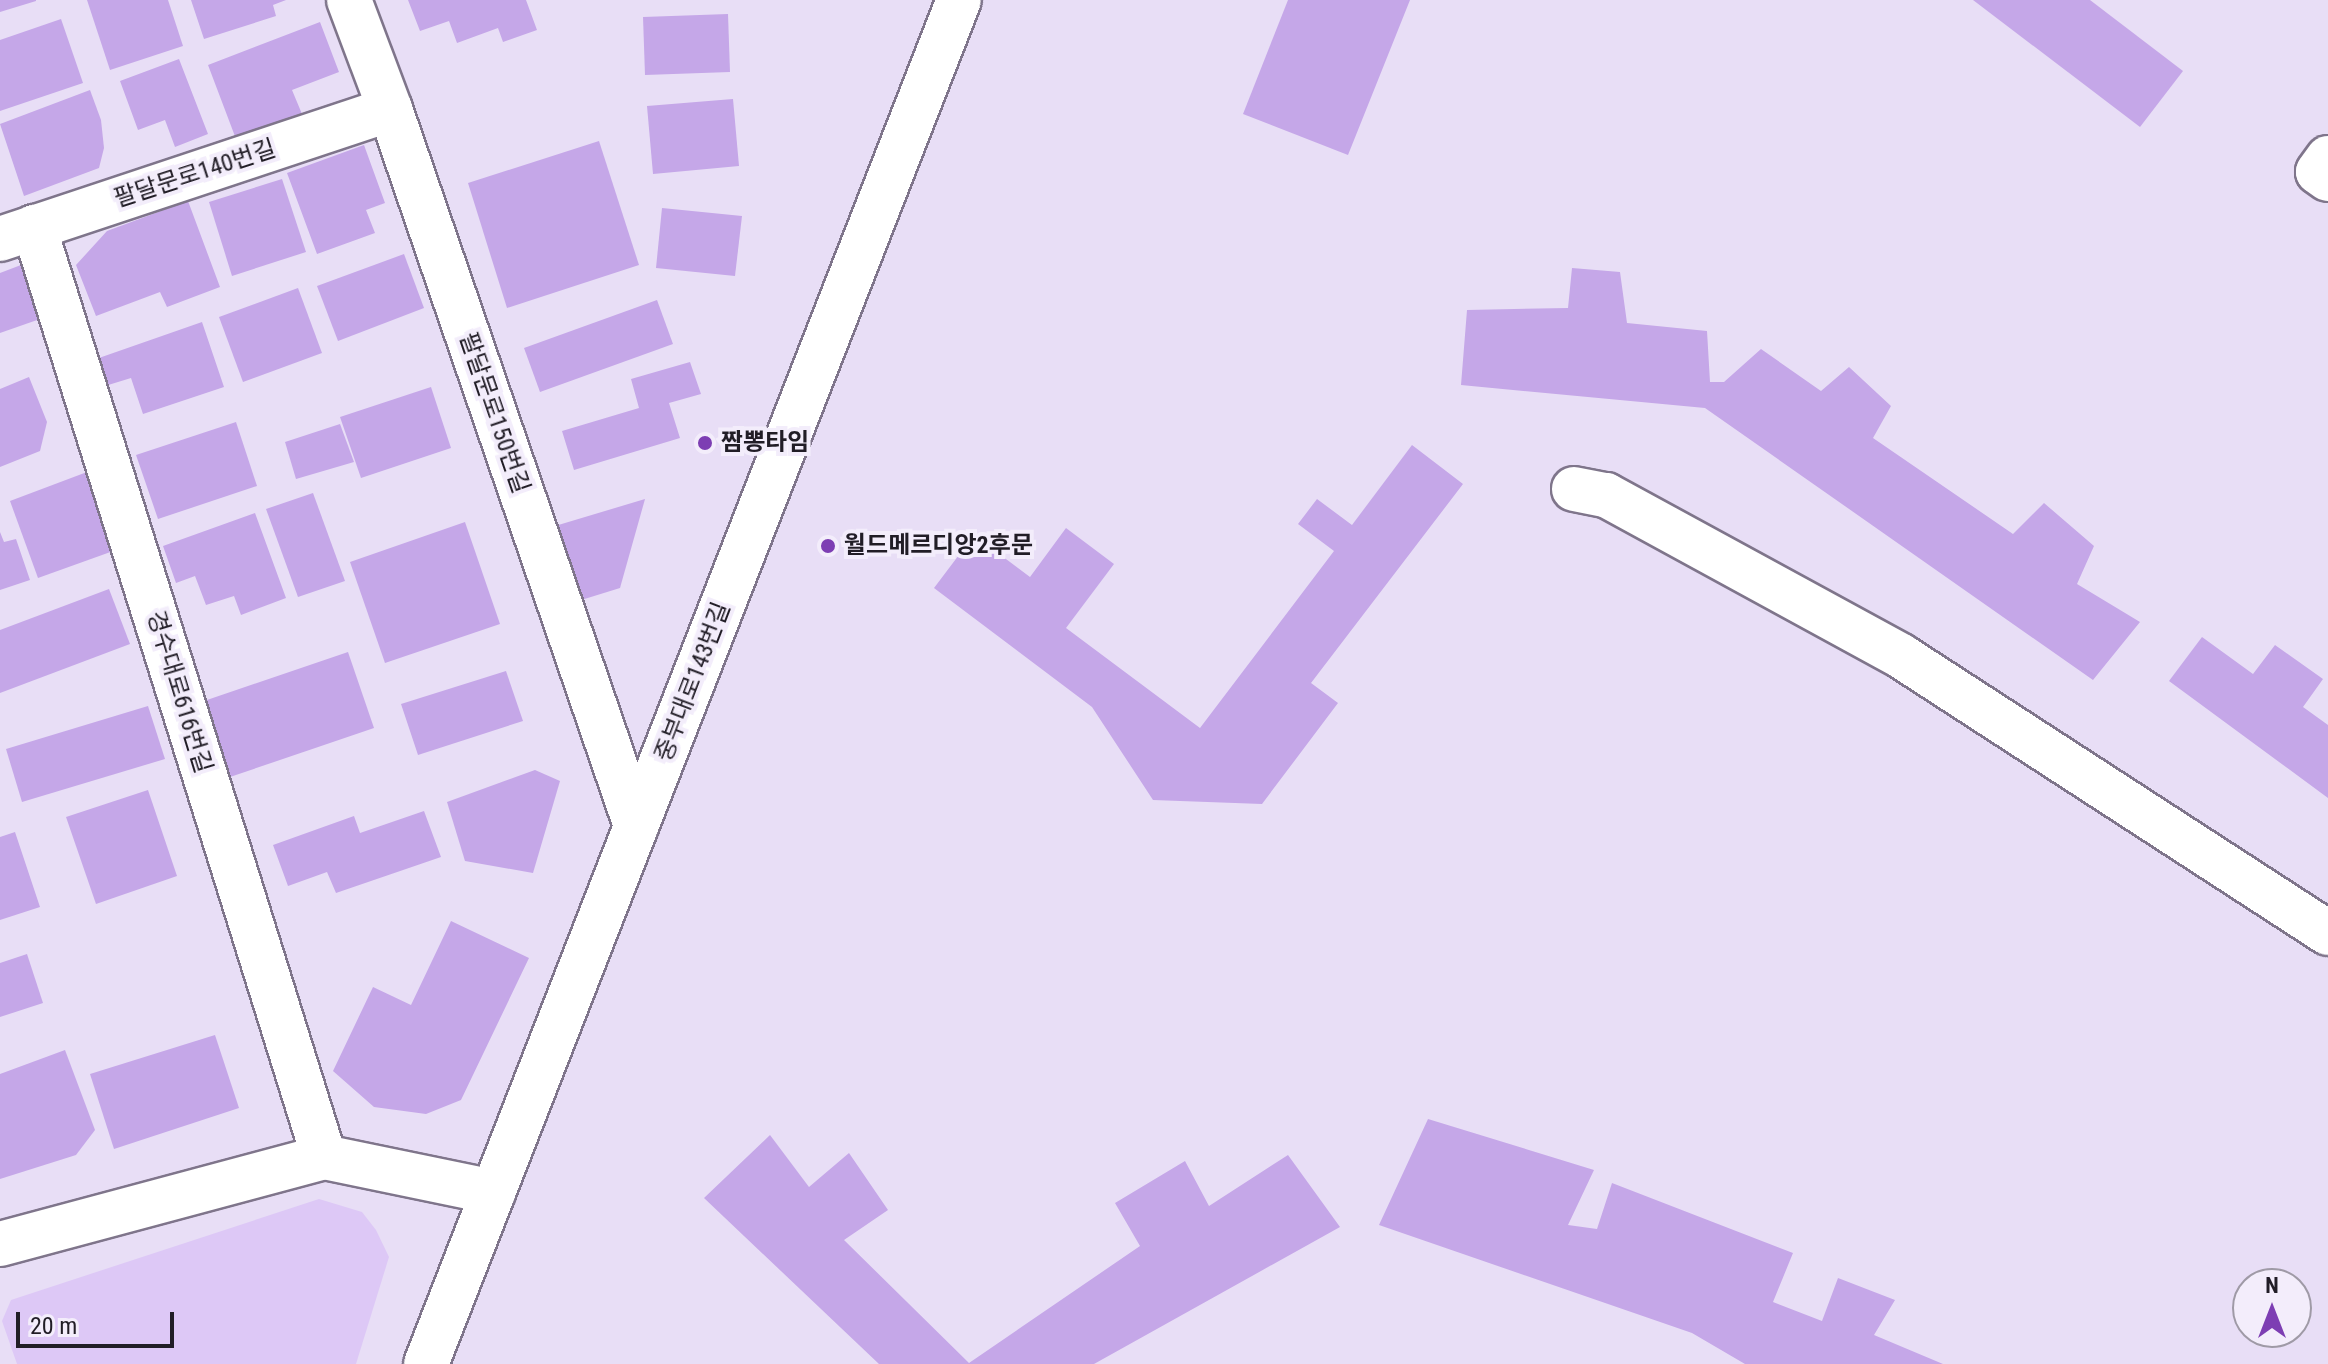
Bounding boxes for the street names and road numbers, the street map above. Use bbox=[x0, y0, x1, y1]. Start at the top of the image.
street label: 팔달문로140번길 bbox=[111, 134, 279, 214]
street label: 팔달문로150번길 bbox=[453, 329, 535, 497]
street label: 중부대로143번길 bbox=[649, 598, 737, 766]
street label: 경수대로616번길 bbox=[141, 607, 217, 777]

